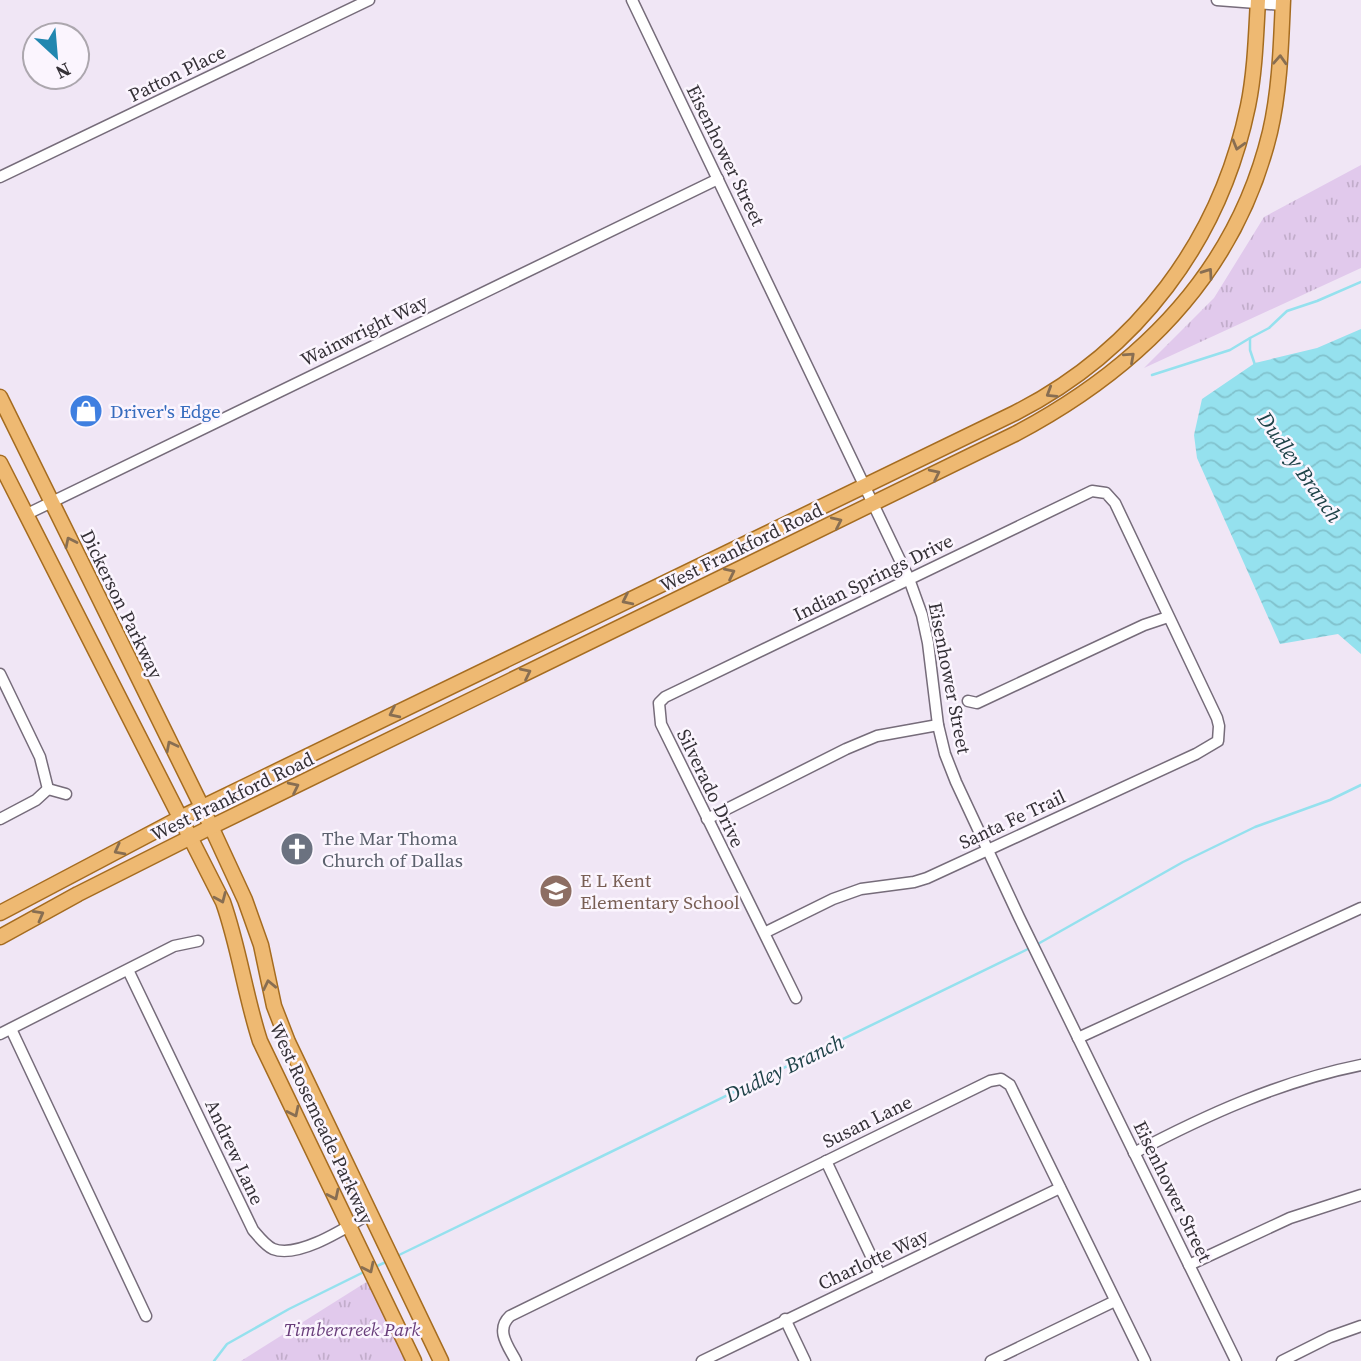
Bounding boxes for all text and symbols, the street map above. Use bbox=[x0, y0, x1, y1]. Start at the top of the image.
north arrow bbox=[21, 21, 91, 91]
street label: Patton Place bbox=[124, 38, 230, 108]
one-way arrow bbox=[1272, 54, 1287, 65]
text: N bbox=[51, 57, 75, 86]
street label: Eisenhower Street bbox=[681, 80, 772, 231]
one-way arrow bbox=[1231, 139, 1246, 151]
one-way arrow bbox=[1200, 268, 1212, 281]
street label: Wainwright Way bbox=[296, 288, 432, 372]
one-way arrow bbox=[1122, 353, 1135, 366]
one-way arrow bbox=[1046, 385, 1059, 398]
shop icon: Driver's Edge bbox=[67, 392, 105, 430]
place label: Driver's Edge bbox=[110, 398, 221, 424]
water label: Dudley Branch bbox=[1250, 405, 1349, 529]
one-way arrow bbox=[928, 468, 940, 482]
street label: West Frankford Road bbox=[655, 496, 827, 598]
one-way arrow bbox=[830, 516, 842, 530]
street label: Dickerson Parkway bbox=[75, 525, 169, 683]
street label: Indian Springs Drive bbox=[789, 527, 957, 627]
one-way arrow bbox=[65, 537, 79, 549]
one-way arrow bbox=[723, 567, 735, 581]
one-way arrow bbox=[622, 592, 634, 606]
street label: Eisenhower Street bbox=[923, 600, 978, 757]
one-way arrow bbox=[519, 668, 531, 682]
one-way arrow bbox=[389, 704, 401, 718]
street label: Silverado Drive bbox=[671, 724, 751, 852]
one-way arrow bbox=[165, 741, 179, 753]
street label: West Frankford Road bbox=[146, 745, 318, 847]
one-way arrow bbox=[287, 781, 299, 795]
street label: Santa Fe Trail bbox=[955, 783, 1070, 855]
place label: The Mar Thoma Church of Dallas bbox=[322, 825, 463, 873]
church icon: The Mar Thoma Church of Dallas bbox=[278, 830, 316, 868]
one-way arrow bbox=[114, 841, 127, 855]
place label: E L Kent Elementary School bbox=[580, 867, 740, 915]
school or university icon: E L Kent Elementary School bbox=[537, 872, 575, 910]
one-way arrow bbox=[212, 892, 226, 904]
one-way arrow bbox=[32, 910, 44, 923]
one-way arrow bbox=[263, 979, 278, 991]
street label: West Rosemeade Parkway bbox=[264, 1018, 380, 1228]
water label: Dudley Branch bbox=[719, 1026, 849, 1110]
street label: Susan Lane bbox=[818, 1088, 916, 1154]
street label: Andrew Lane bbox=[199, 1095, 271, 1209]
one-way arrow bbox=[286, 1105, 300, 1118]
street label: Eisenhower Street bbox=[1128, 1116, 1219, 1267]
one-way arrow bbox=[326, 1188, 340, 1200]
street label: Charlotte Way bbox=[814, 1222, 933, 1296]
one-way arrow bbox=[361, 1261, 375, 1273]
park label: Timbercreek Park bbox=[284, 1316, 420, 1342]

